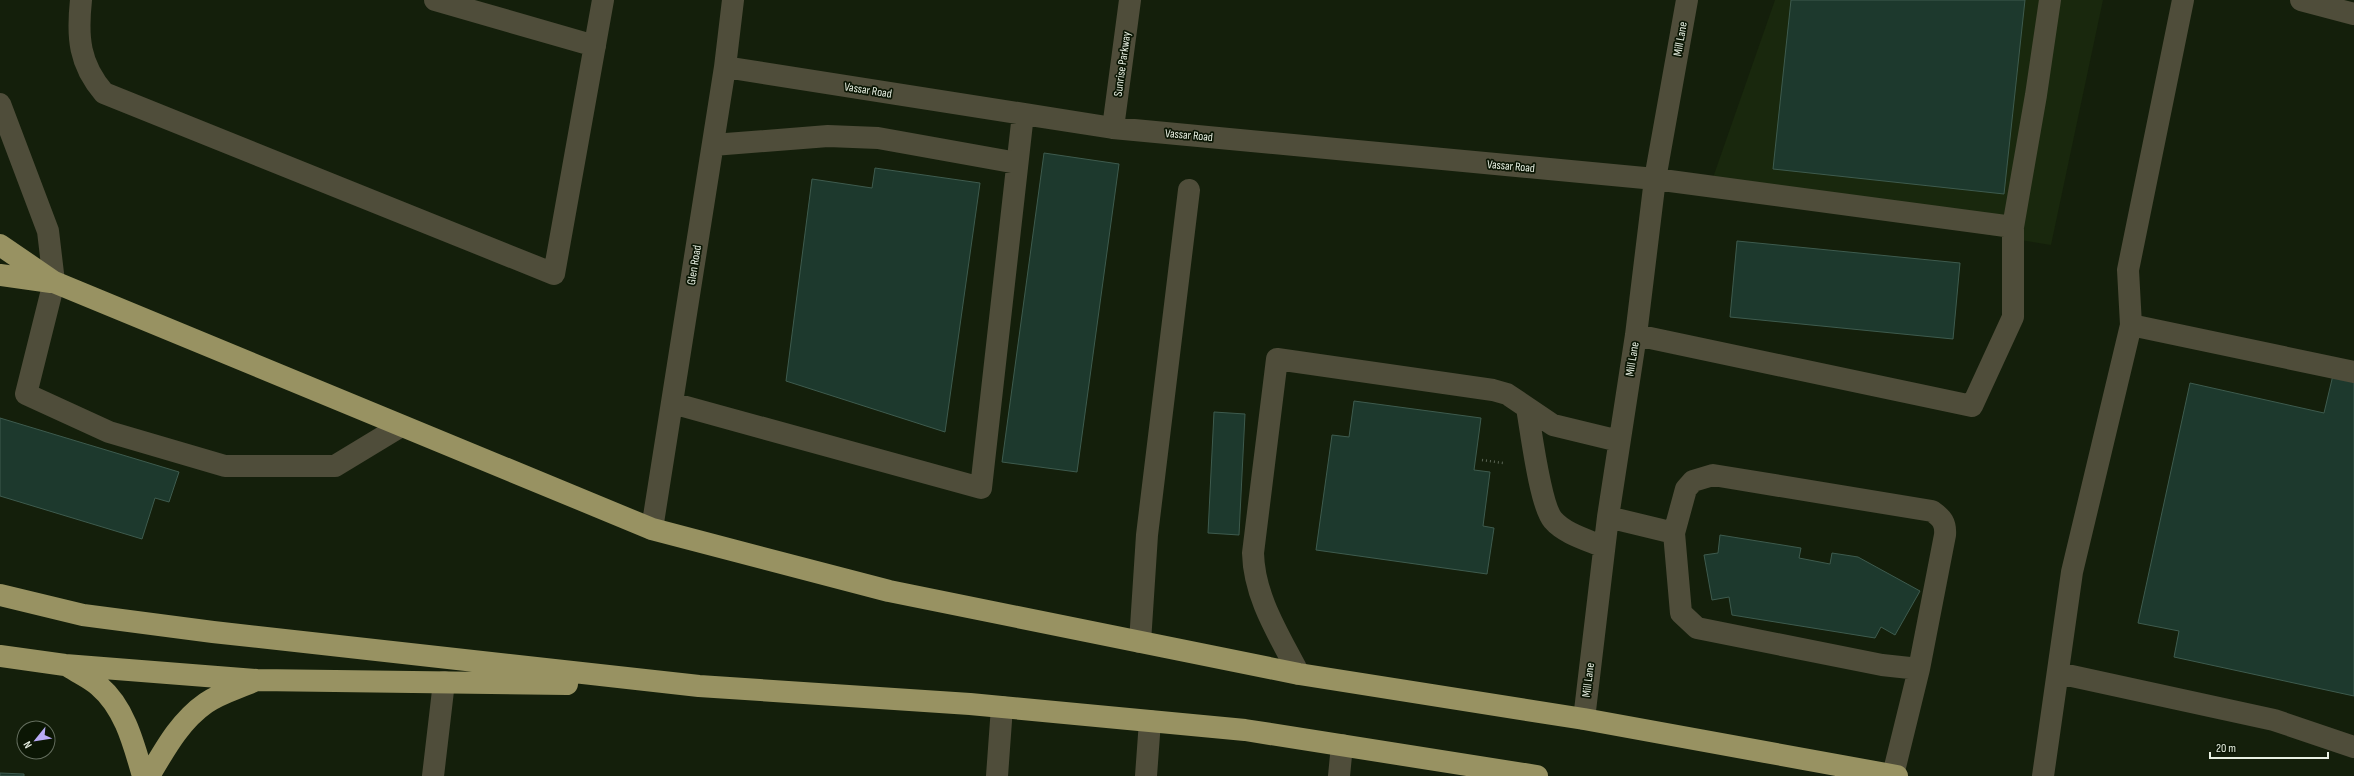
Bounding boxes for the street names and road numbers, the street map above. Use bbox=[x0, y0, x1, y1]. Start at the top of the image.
street label: Mill Lane bbox=[1670, 21, 1691, 58]
street label: Sunrise Parkway bbox=[1111, 30, 1135, 97]
street label: Vassar Road bbox=[843, 79, 893, 102]
street label: Vassar Road bbox=[1164, 126, 1214, 145]
street label: Vassar Road bbox=[1486, 157, 1536, 176]
street label: Glen Road bbox=[684, 244, 705, 286]
street label: Mill Lane bbox=[1622, 341, 1643, 377]
street label: Mill Lane bbox=[1579, 662, 1598, 698]

